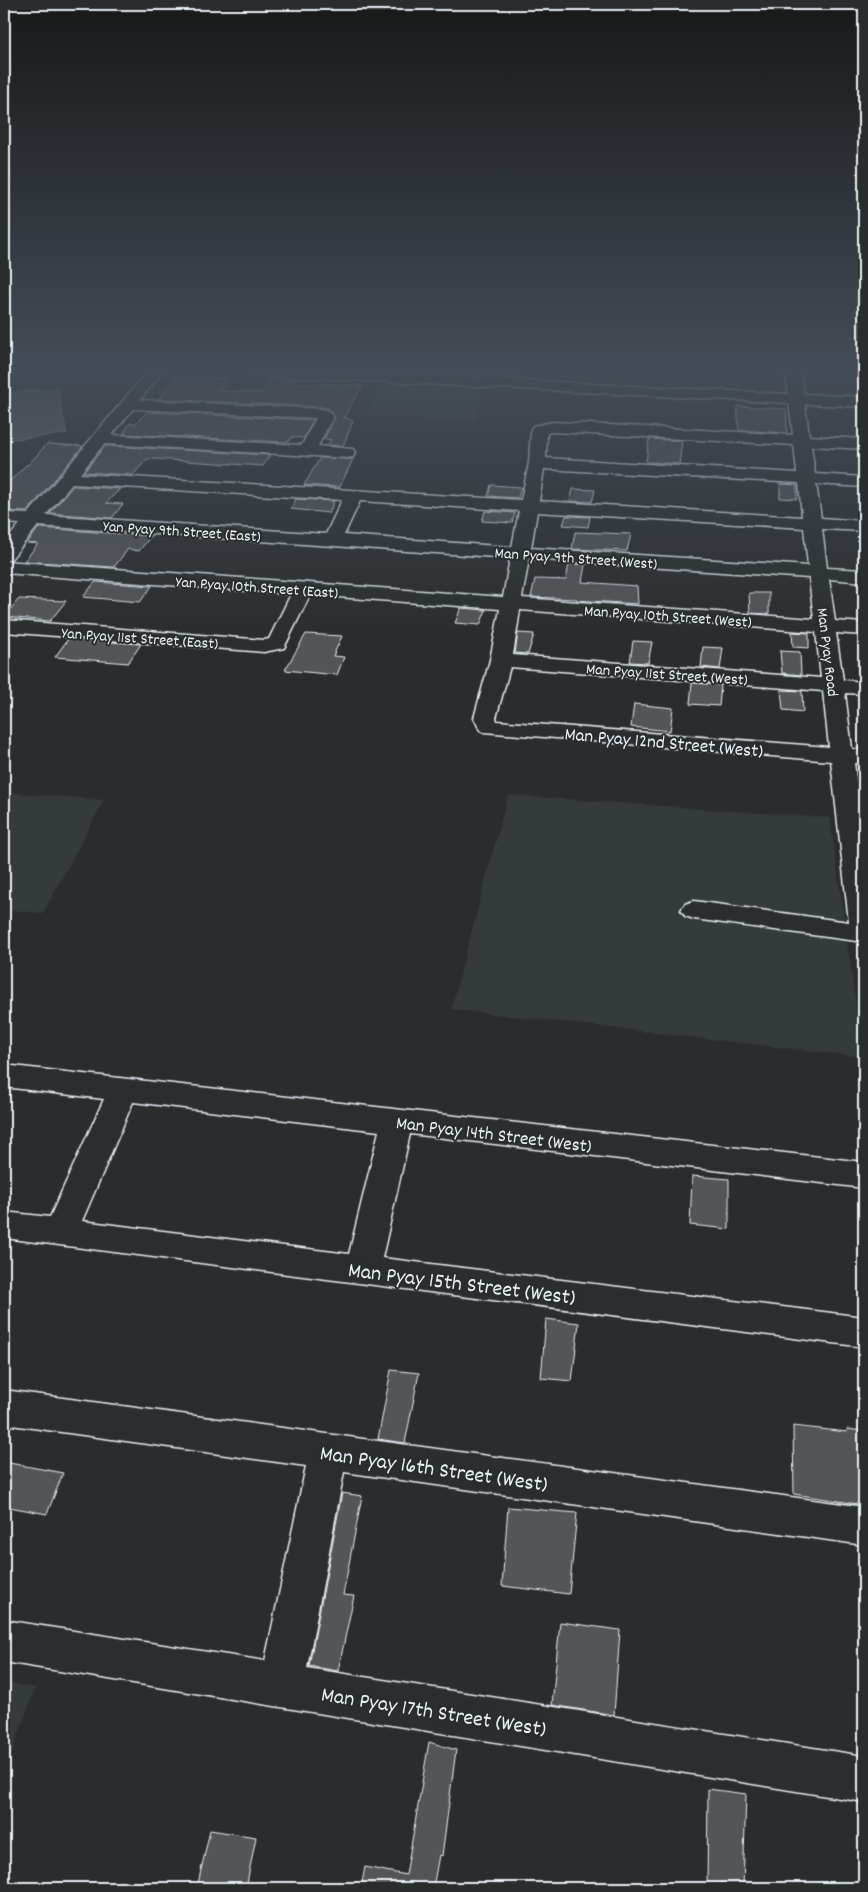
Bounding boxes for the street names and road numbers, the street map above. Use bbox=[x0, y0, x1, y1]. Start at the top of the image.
street label: Yan Pyay 9th Street (East) bbox=[102, 516, 261, 549]
street label: Man Pyay 9th Street (West) bbox=[494, 542, 658, 577]
street label: Yan Pyay 10th Street (East) bbox=[175, 571, 339, 606]
street label: Man Pyay 10th Street (West) bbox=[583, 600, 752, 635]
street label: Man Pyay Road bbox=[810, 607, 843, 698]
street label: Yan Pyay 11st Street (East) bbox=[61, 623, 219, 656]
street label: Man Pyay 11st Street (West) bbox=[585, 658, 748, 693]
street label: Man Pyay 12nd Street (West) bbox=[563, 722, 764, 767]
street label: Man Pyay 14th Street (West) bbox=[394, 1111, 593, 1162]
street label: Man Pyay 15th Street (West) bbox=[346, 1256, 577, 1315]
street label: Man Pyay 16th Street (West) bbox=[318, 1439, 549, 1502]
street label: Man Pyay 17th Street (West) bbox=[319, 1680, 548, 1747]

